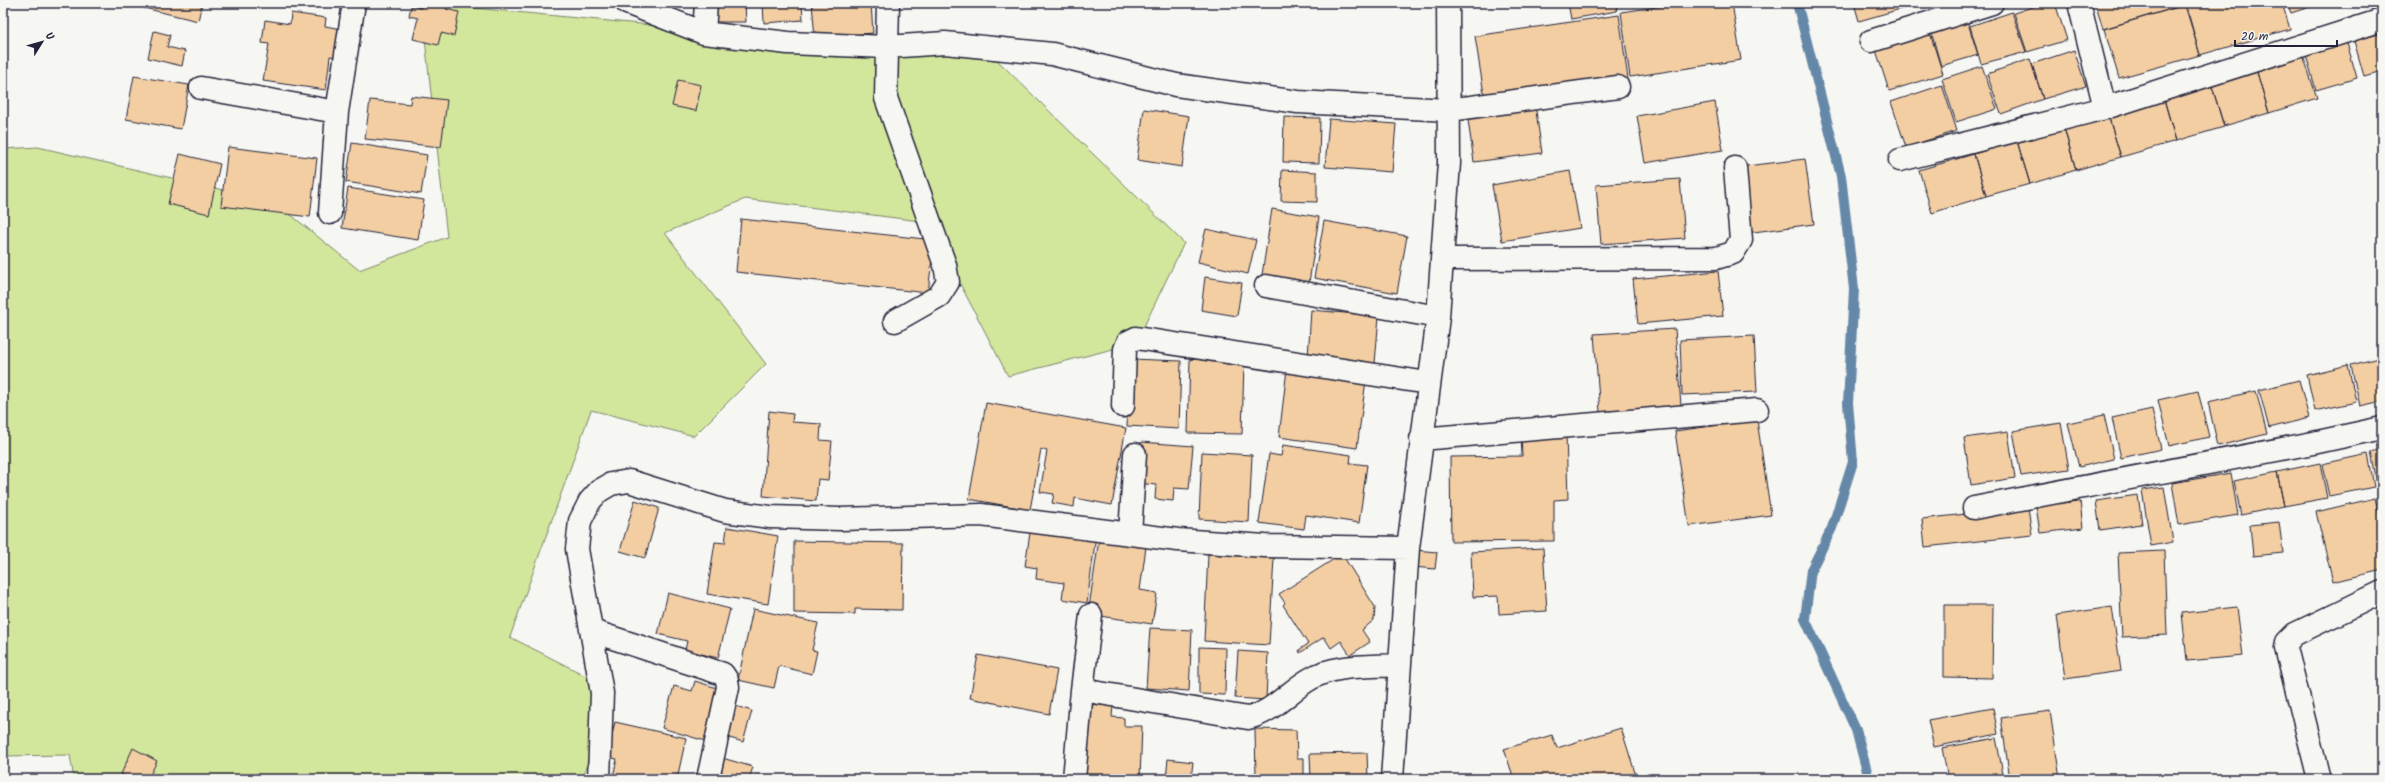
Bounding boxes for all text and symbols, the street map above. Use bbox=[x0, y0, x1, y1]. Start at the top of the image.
north arrow bbox=[22, 22, 62, 62]
scale bar bbox=[2235, 22, 2337, 48]
text: 20 m bbox=[2241, 27, 2269, 46]
text: U bbox=[40, 29, 59, 45]

